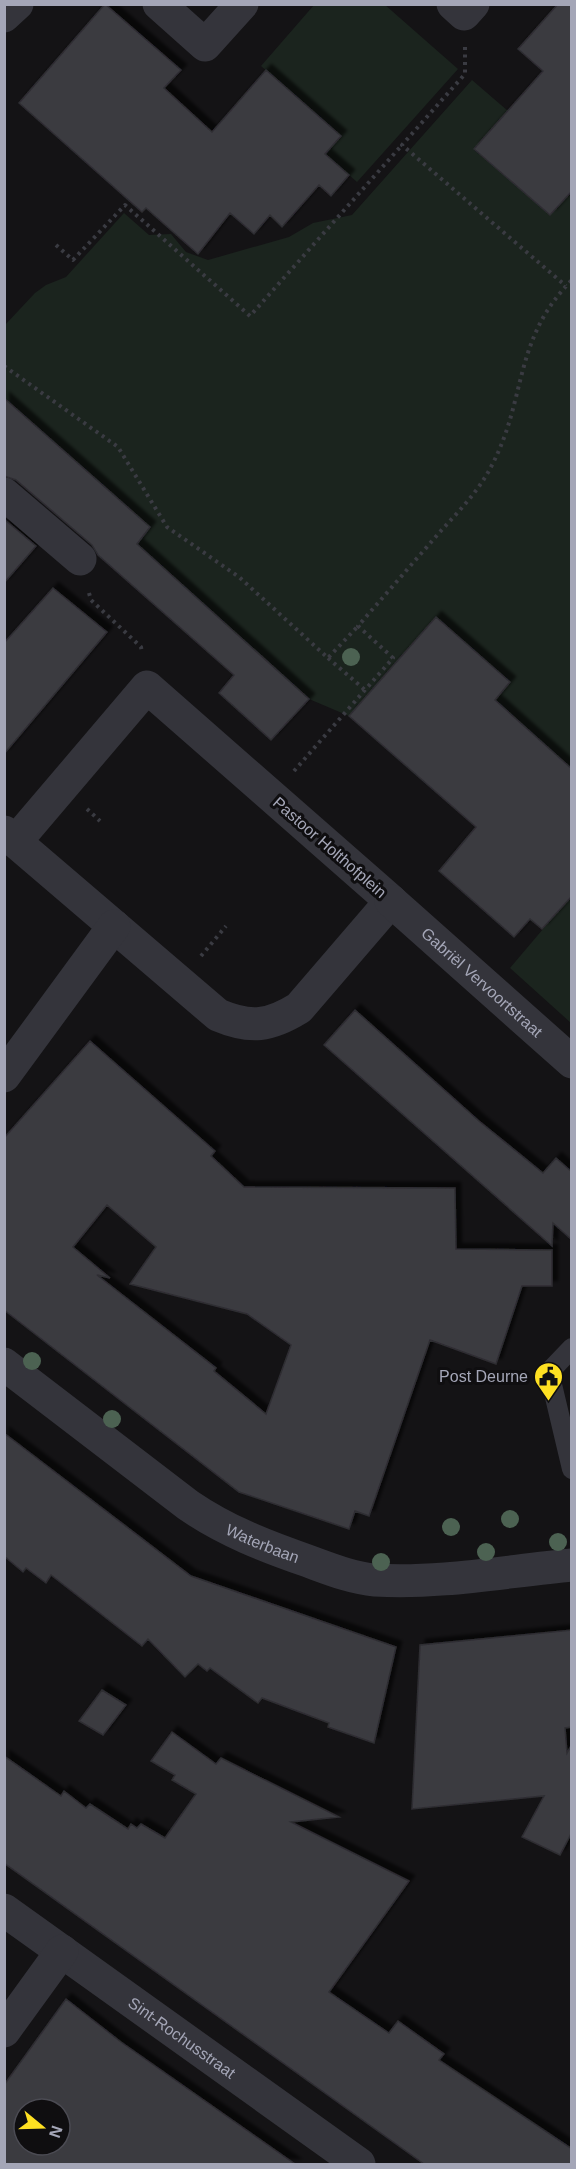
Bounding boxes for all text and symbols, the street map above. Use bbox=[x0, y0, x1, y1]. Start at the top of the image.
street label: Pastoor Holthofplein bbox=[270, 794, 390, 901]
street label: Gabriël Vervoortstraat bbox=[418, 924, 546, 1041]
public building icon: Post Deurne bbox=[533, 1360, 565, 1402]
place label: Post Deurne bbox=[439, 1368, 528, 1385]
street label: Waterbaan bbox=[223, 1521, 301, 1566]
street label: Sint-Rochusstraat bbox=[125, 1994, 239, 2082]
north arrow bbox=[12, 2097, 72, 2157]
text: N bbox=[46, 2123, 66, 2140]

